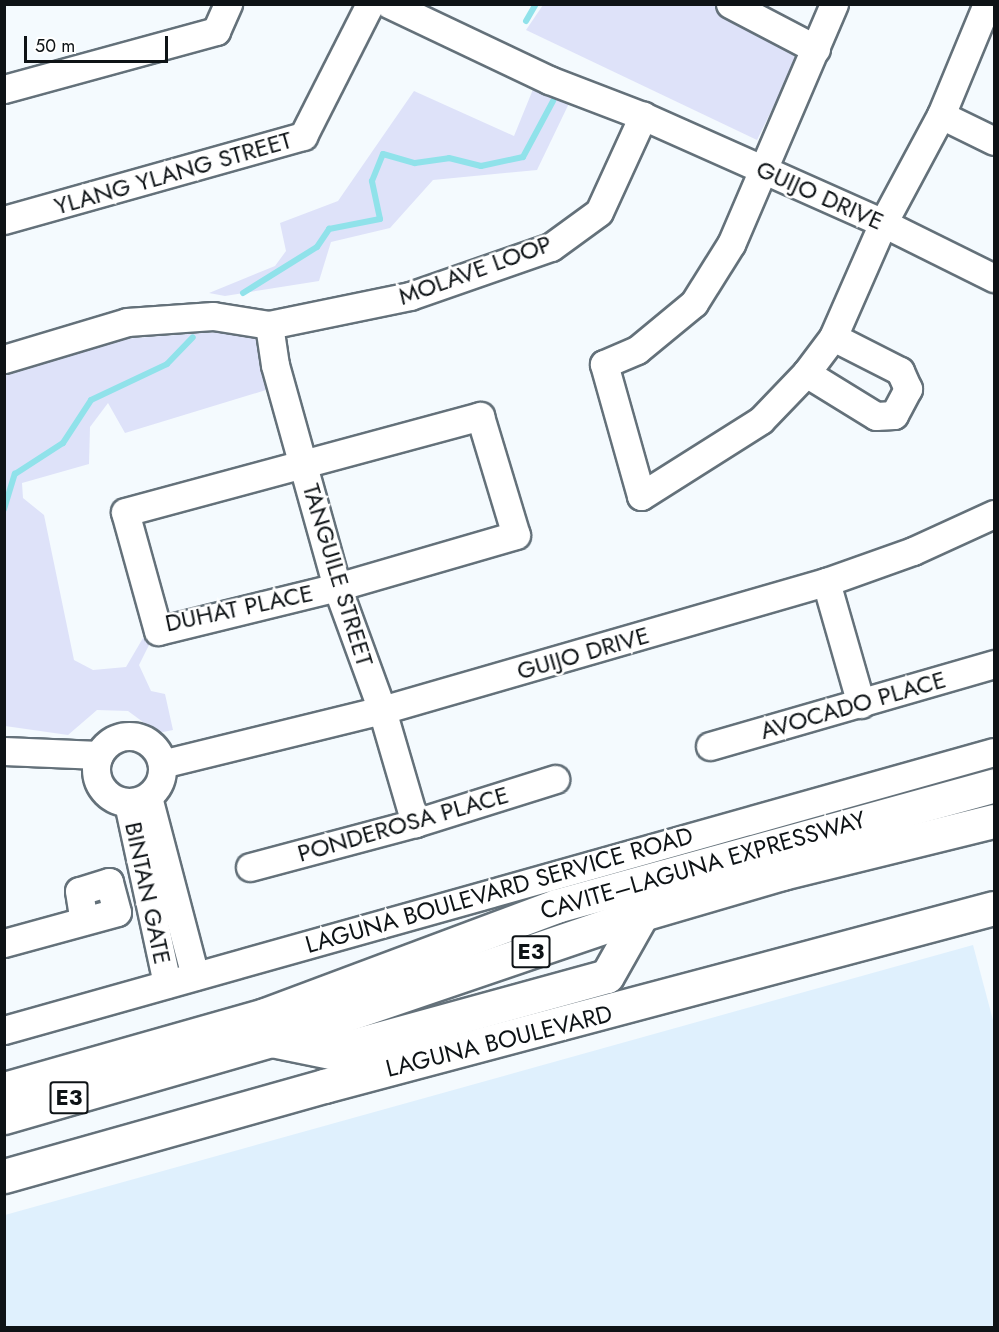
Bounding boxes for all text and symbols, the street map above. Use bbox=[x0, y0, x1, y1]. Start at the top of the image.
scale bar bbox=[27, 24, 171, 62]
text: 50 m bbox=[35, 33, 75, 59]
street label: YLANG YLANG STREET bbox=[51, 125, 295, 221]
street label: GUIJO DRIVE bbox=[752, 154, 888, 236]
street label: MOLAVE LOOP bbox=[395, 229, 555, 311]
street label: TANGUILE STREET bbox=[297, 480, 379, 670]
street label: DUHAT PLACE bbox=[162, 578, 316, 638]
street label: GUIJO DRIVE bbox=[514, 620, 652, 686]
street label: AVOCADO PLACE bbox=[757, 665, 949, 745]
street label: PONDEROSA PLACE bbox=[294, 780, 512, 868]
street label: CAVITE–LAGUNA EXPRESSWAY bbox=[537, 805, 869, 925]
street label: BINTAN GATE bbox=[119, 819, 177, 967]
street label: LAGUNA BOULEVARD SERVICE ROAD bbox=[302, 821, 696, 959]
road number: E3 bbox=[512, 933, 550, 971]
street label: LAGUNA BOULEVARD bbox=[383, 999, 615, 1083]
road number: E3 bbox=[50, 1079, 88, 1117]

